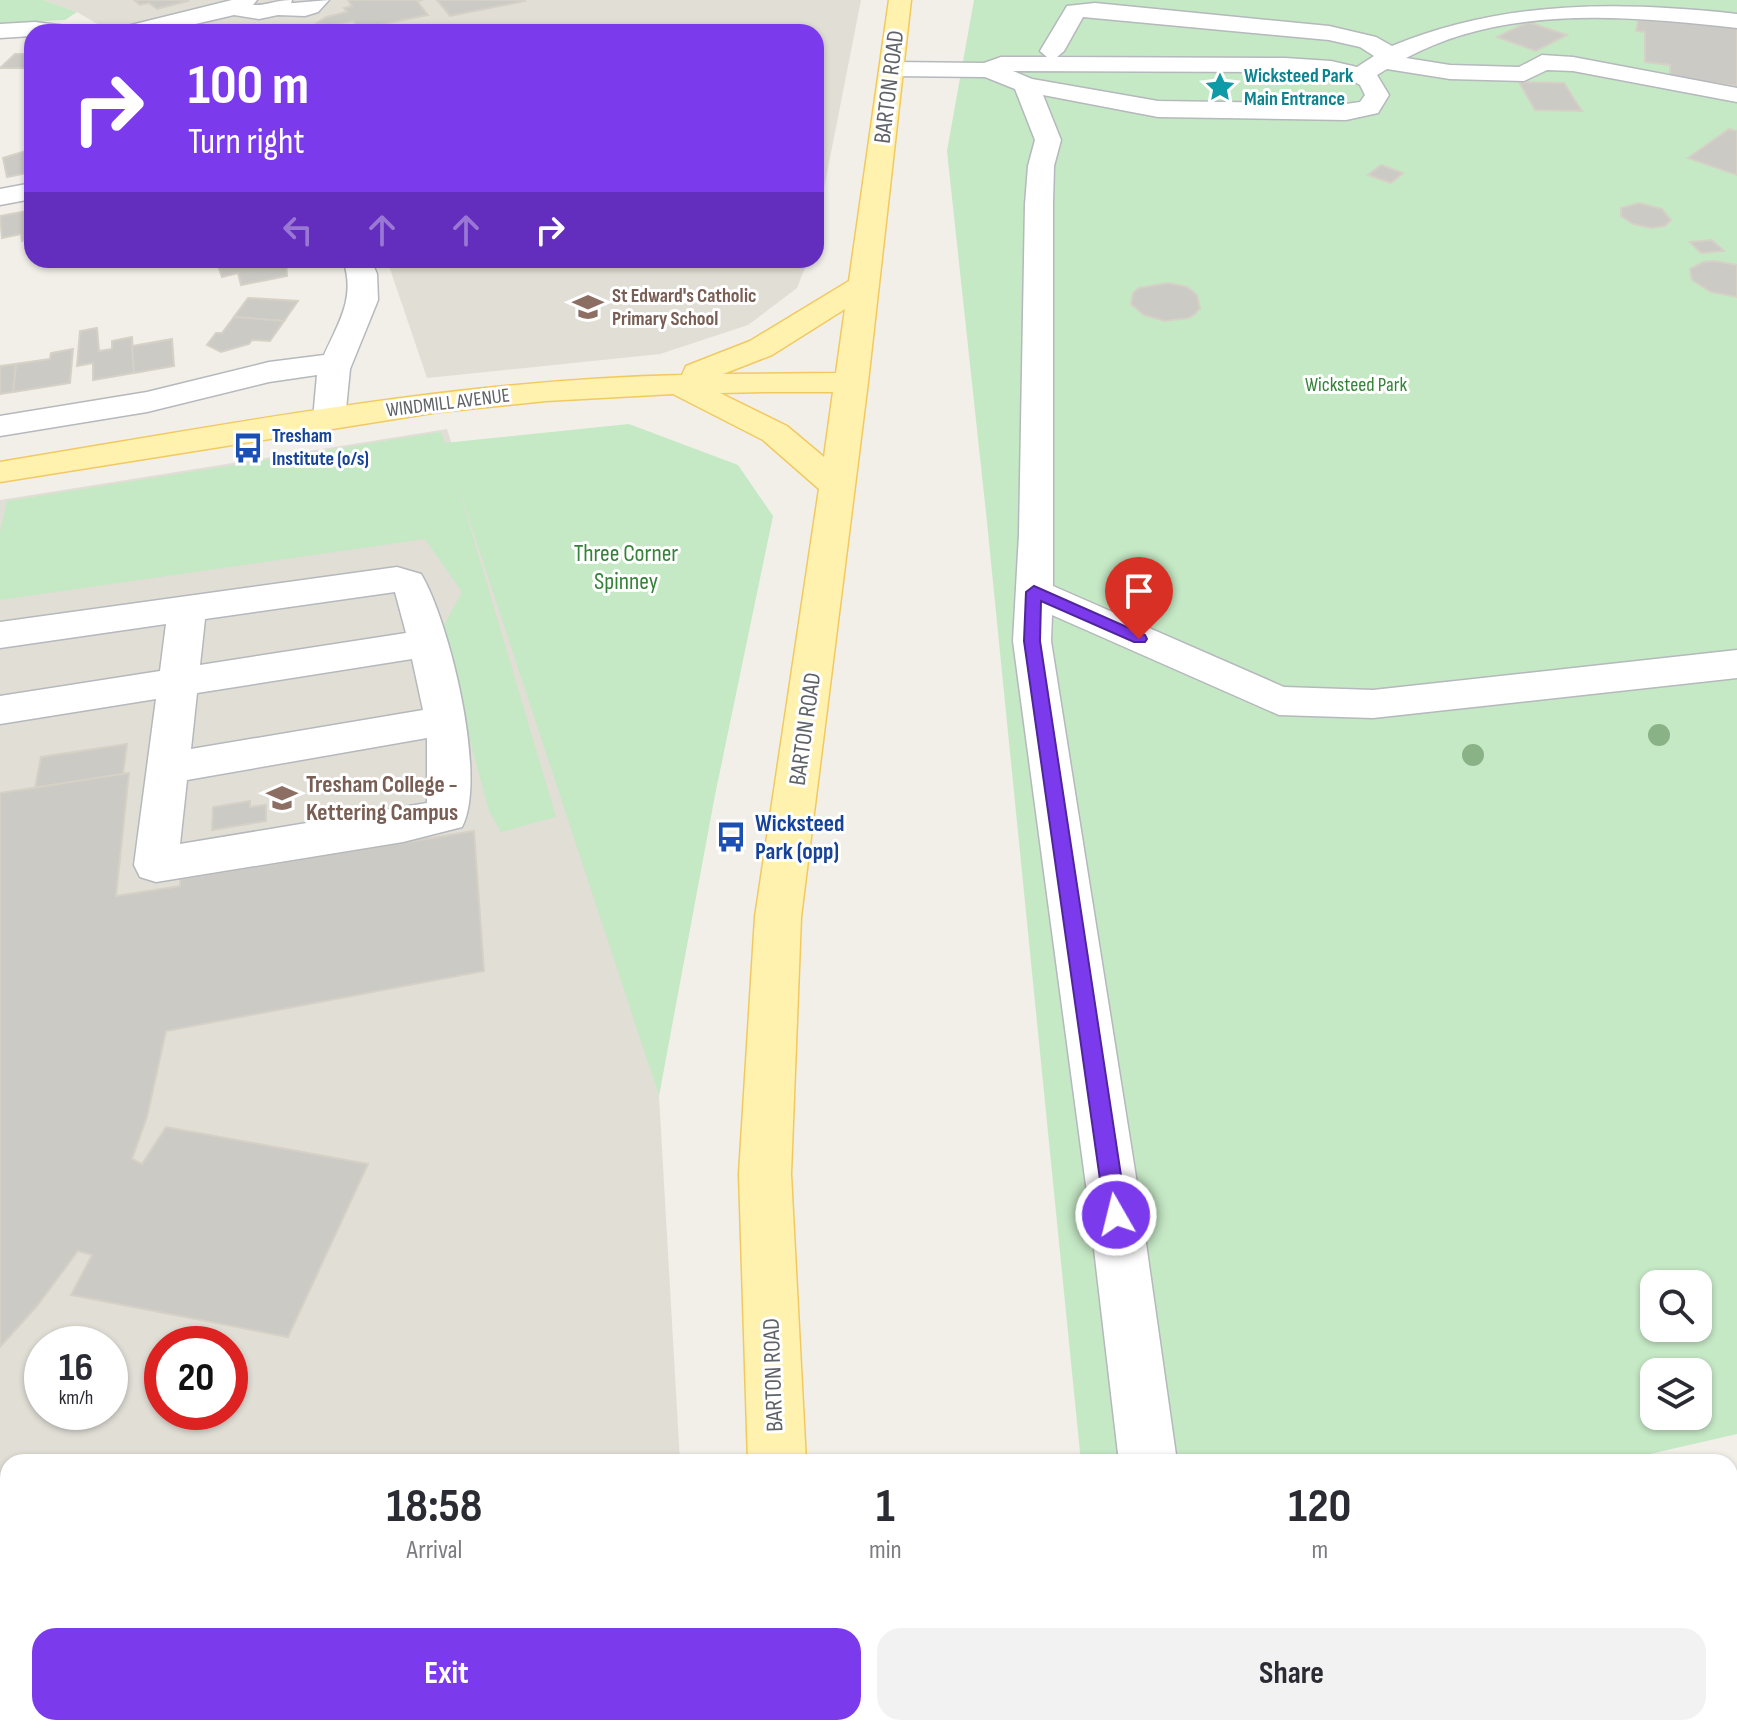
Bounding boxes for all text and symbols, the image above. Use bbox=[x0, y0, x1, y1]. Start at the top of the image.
street label: BARTON ROAD bbox=[868, 29, 910, 145]
text: 100 m bbox=[188, 53, 309, 120]
icon: right bbox=[56, 56, 160, 160]
place label: Wicksteed Park Main Entrance bbox=[1244, 64, 1354, 111]
place icon: Wicksteed Park Main Entrance bbox=[1203, 70, 1237, 104]
text: Turn right bbox=[188, 121, 305, 164]
icon: left bbox=[276, 208, 320, 252]
icon: ahead bbox=[360, 208, 404, 252]
icon: ahead bbox=[444, 208, 488, 252]
icon: right bbox=[528, 208, 572, 252]
place label: St Edward's Catholic Primary School bbox=[612, 284, 756, 331]
school or university icon: St Edward's Catholic Primary School bbox=[571, 290, 605, 324]
park label: Wicksteed Park bbox=[1305, 373, 1407, 397]
street label: WINDMILL AVENUE bbox=[385, 383, 511, 423]
place label: Tresham Institute (o/s) bbox=[272, 424, 369, 471]
bus stop icon: Tresham Institute (o/s) bbox=[231, 431, 265, 465]
park label: Three Corner Spinney bbox=[574, 539, 678, 596]
pin bbox=[1105, 557, 1173, 639]
icon: arrive bbox=[1117, 569, 1161, 613]
street label: BARTON ROAD bbox=[783, 671, 827, 787]
place label: Tresham College - Kettering Campus bbox=[306, 770, 458, 827]
school or university icon: Tresham College - Kettering Campus bbox=[265, 781, 299, 815]
place label: Wicksteed Park (opp) bbox=[755, 809, 845, 866]
bus stop icon: Wicksteed Park (opp) bbox=[714, 820, 748, 854]
position arrow bbox=[1074, 1173, 1158, 1257]
map controls bbox=[1640, 1270, 1712, 1430]
button: search bbox=[1640, 1270, 1712, 1342]
street label: BARTON ROAD bbox=[757, 1318, 789, 1432]
speed limit sign: 20 bbox=[144, 1326, 248, 1430]
text: 16 bbox=[59, 1344, 93, 1392]
button: layers bbox=[1640, 1358, 1712, 1430]
text: km/h bbox=[59, 1386, 93, 1410]
text: 18:58 bbox=[387, 1478, 482, 1535]
text: 1 bbox=[876, 1478, 895, 1535]
text: 120 bbox=[1288, 1478, 1351, 1535]
text: Arrival bbox=[407, 1535, 462, 1566]
text: min bbox=[869, 1535, 902, 1566]
text: m bbox=[1311, 1535, 1328, 1566]
button: Exit bbox=[32, 1628, 861, 1720]
button: Share bbox=[877, 1628, 1706, 1720]

